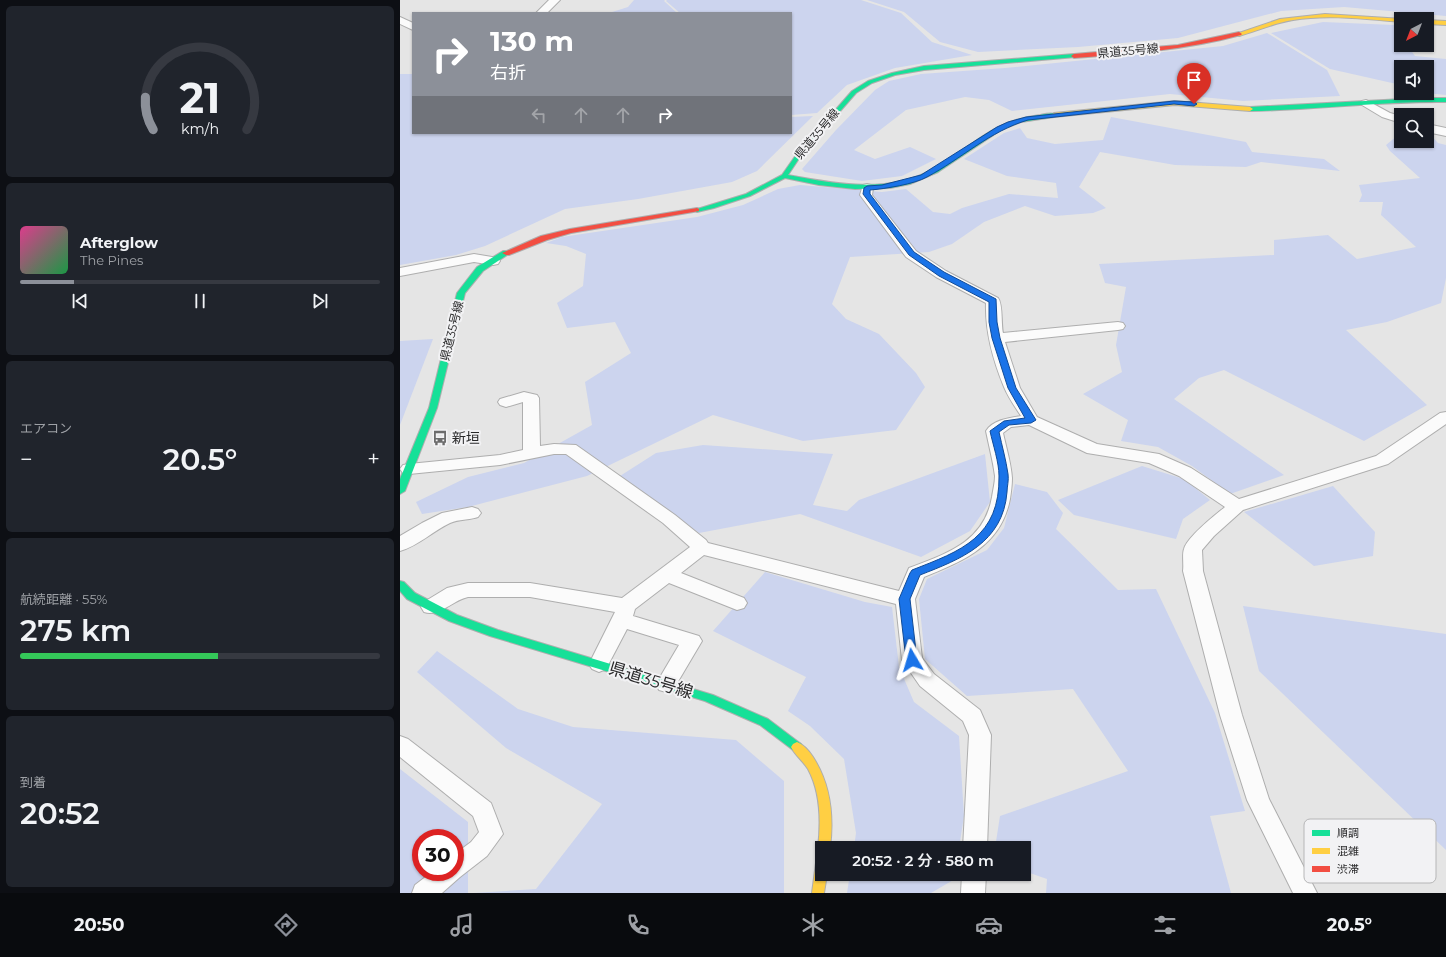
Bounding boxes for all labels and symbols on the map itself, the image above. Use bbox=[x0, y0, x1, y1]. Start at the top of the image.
north arrow bbox=[1394, 12, 1434, 52]
street label: 県道35号線 bbox=[1097, 40, 1159, 61]
pin bbox=[1177, 63, 1211, 104]
street label: 県道35号線 bbox=[791, 105, 842, 162]
street label: 県道35号線 bbox=[437, 299, 466, 363]
bus stop icon: 新垣 bbox=[431, 429, 449, 447]
place label: 新垣 bbox=[452, 429, 480, 447]
position arrow bbox=[891, 639, 933, 681]
street label: 県道35号線 bbox=[606, 658, 696, 702]
legend bbox=[1304, 819, 1436, 883]
text: 順調 bbox=[1337, 826, 1359, 840]
speed limit sign: 30 bbox=[412, 829, 464, 881]
text: 混雑 bbox=[1337, 844, 1359, 858]
text: 渋滞 bbox=[1337, 862, 1359, 876]

